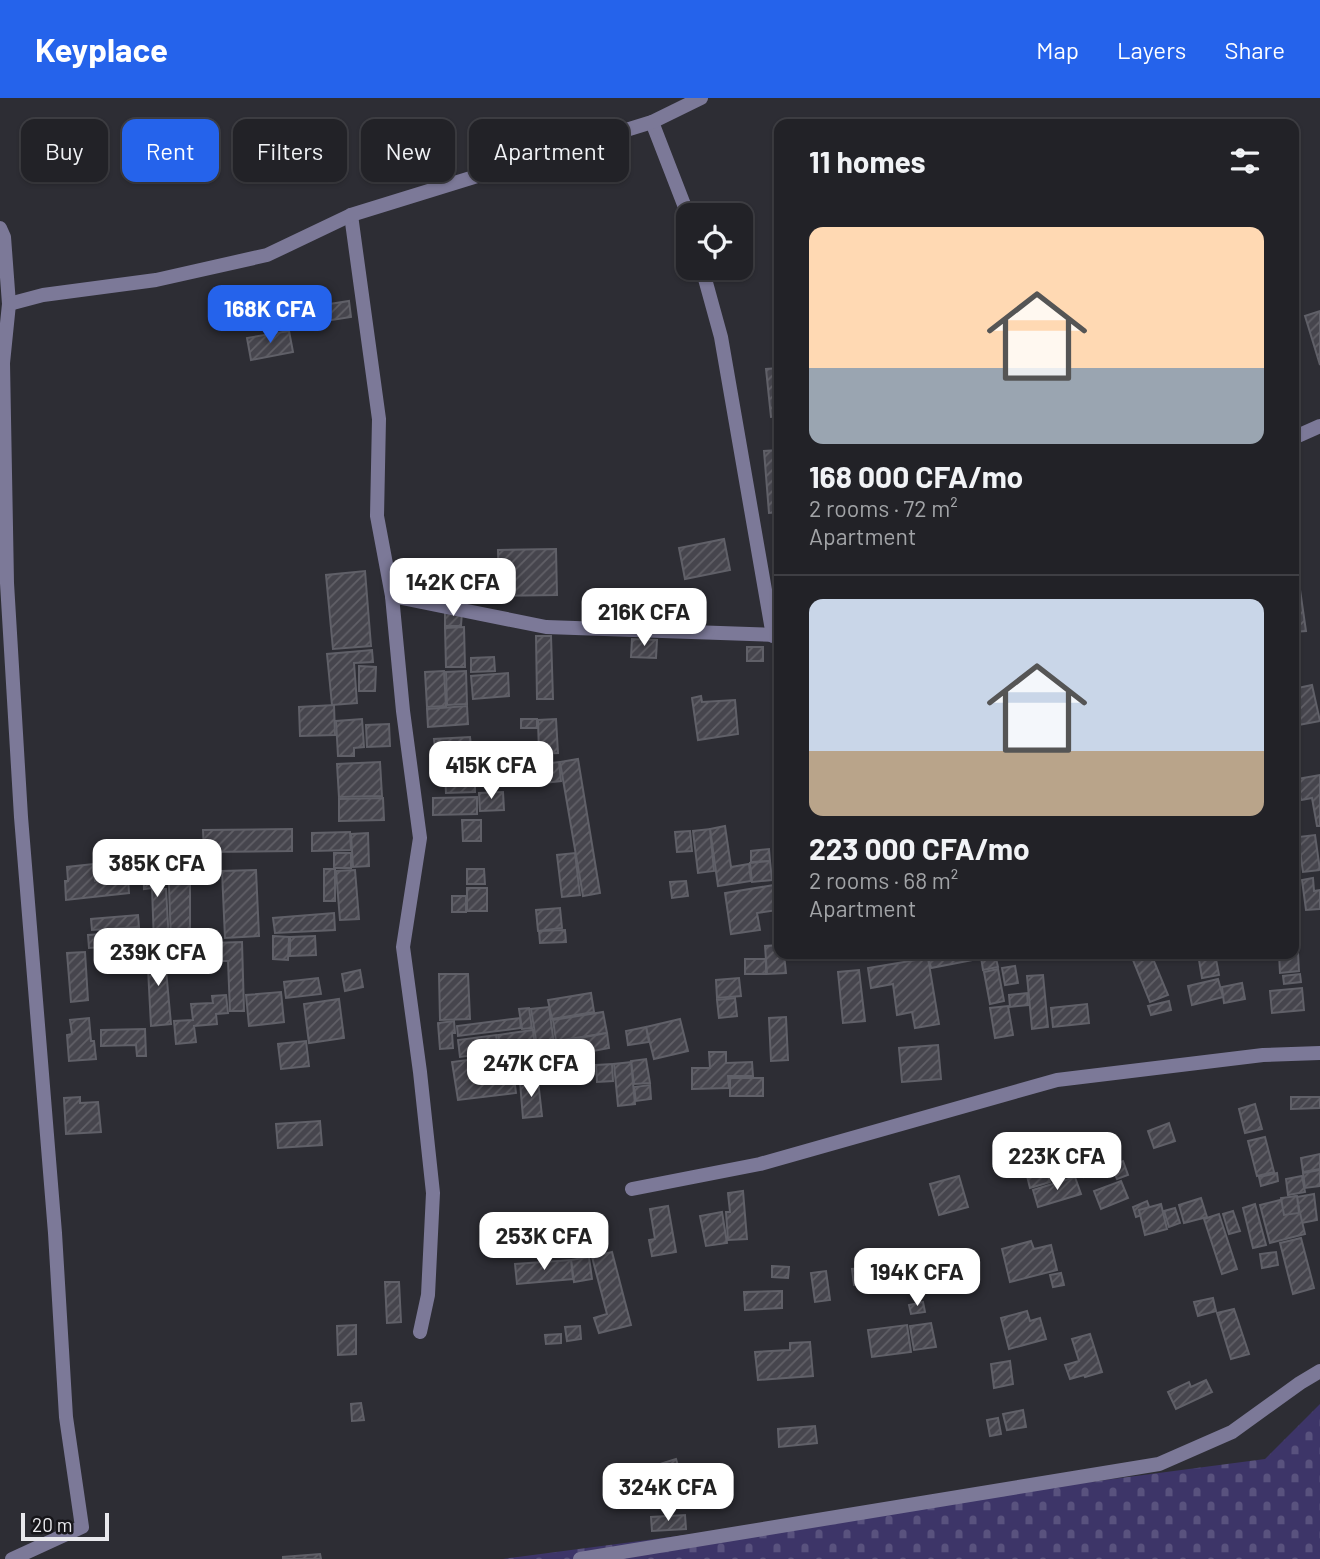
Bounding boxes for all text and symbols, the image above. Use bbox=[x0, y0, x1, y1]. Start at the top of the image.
text: Keyplace bbox=[35, 29, 168, 69]
text: Map bbox=[1036, 35, 1079, 64]
text: Layers bbox=[1117, 35, 1186, 64]
text: Share bbox=[1224, 35, 1285, 64]
chip: Buy bbox=[21, 119, 108, 182]
chip: Rent bbox=[122, 119, 219, 182]
chip: Filters bbox=[233, 119, 347, 182]
chip: New bbox=[361, 119, 455, 182]
chip: Apartment bbox=[469, 119, 629, 182]
icon: filters bbox=[1226, 142, 1264, 180]
text: 11 homes bbox=[809, 143, 926, 179]
map controls bbox=[676, 203, 753, 280]
button: locate bbox=[676, 203, 753, 280]
icon: home bbox=[974, 273, 1100, 399]
pin: 168K CFA bbox=[198, 286, 342, 345]
text: 168K CFA bbox=[224, 294, 316, 322]
text: 168 000 CFA/mo bbox=[809, 458, 1023, 494]
text: 2 rooms · 72 m² bbox=[809, 494, 958, 522]
text: Apartment bbox=[809, 522, 916, 550]
pin: 142K CFA bbox=[381, 559, 525, 618]
text: 142K CFA bbox=[406, 567, 500, 595]
pin: 216K CFA bbox=[572, 588, 716, 648]
text: 216K CFA bbox=[598, 597, 690, 625]
icon: home bbox=[974, 645, 1100, 771]
pin: 415K CFA bbox=[419, 742, 563, 801]
text: 415K CFA bbox=[445, 750, 537, 778]
text: 223 000 CFA/mo bbox=[809, 830, 1030, 866]
pin: 385K CFA bbox=[85, 840, 229, 899]
text: 385K CFA bbox=[109, 848, 205, 876]
text: 2 rooms · 68 m² bbox=[809, 866, 958, 894]
text: Apartment bbox=[809, 894, 916, 922]
pin: 239K CFA bbox=[86, 928, 230, 988]
text: 239K CFA bbox=[110, 937, 206, 965]
pin: 247K CFA bbox=[459, 1040, 603, 1099]
text: 247K CFA bbox=[483, 1048, 579, 1076]
pin: 223K CFA bbox=[985, 1132, 1129, 1192]
text: 223K CFA bbox=[1008, 1141, 1106, 1169]
pin: 253K CFA bbox=[472, 1212, 616, 1272]
text: 253K CFA bbox=[495, 1221, 593, 1249]
pin: 194K CFA bbox=[845, 1248, 989, 1308]
text: 194K CFA bbox=[870, 1257, 964, 1285]
pin: 324K CFA bbox=[596, 1464, 740, 1523]
text: 324K CFA bbox=[619, 1472, 717, 1500]
scale bar bbox=[21, 1510, 108, 1542]
text: 20 m bbox=[32, 1513, 72, 1536]

